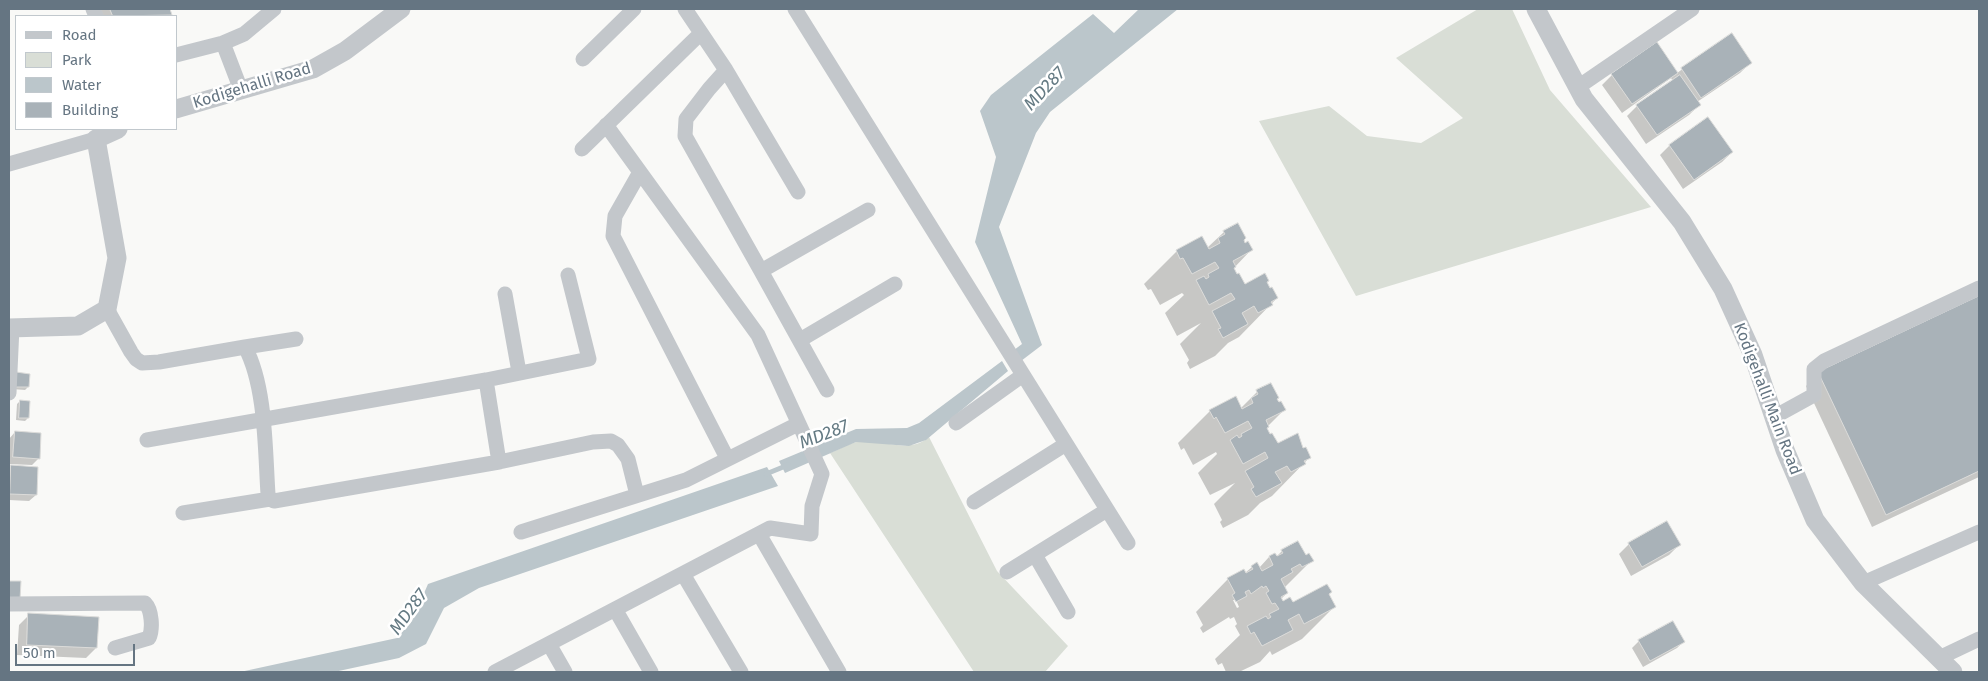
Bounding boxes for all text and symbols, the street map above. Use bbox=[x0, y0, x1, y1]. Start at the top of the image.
legend bbox=[15, 15, 178, 130]
text: Road bbox=[62, 26, 97, 44]
text: Park bbox=[62, 51, 92, 69]
street label: Kodigehalli Road bbox=[191, 59, 313, 113]
water label: MD287 bbox=[1020, 63, 1070, 115]
text: Water bbox=[62, 76, 101, 94]
text: Building bbox=[62, 101, 118, 119]
street label: Kodigehalli Main Road bbox=[1729, 320, 1805, 478]
water label: MD287 bbox=[796, 416, 852, 454]
water label: MD287 bbox=[385, 585, 433, 639]
scale bar bbox=[18, 634, 138, 666]
text: 50 m bbox=[23, 644, 56, 662]

